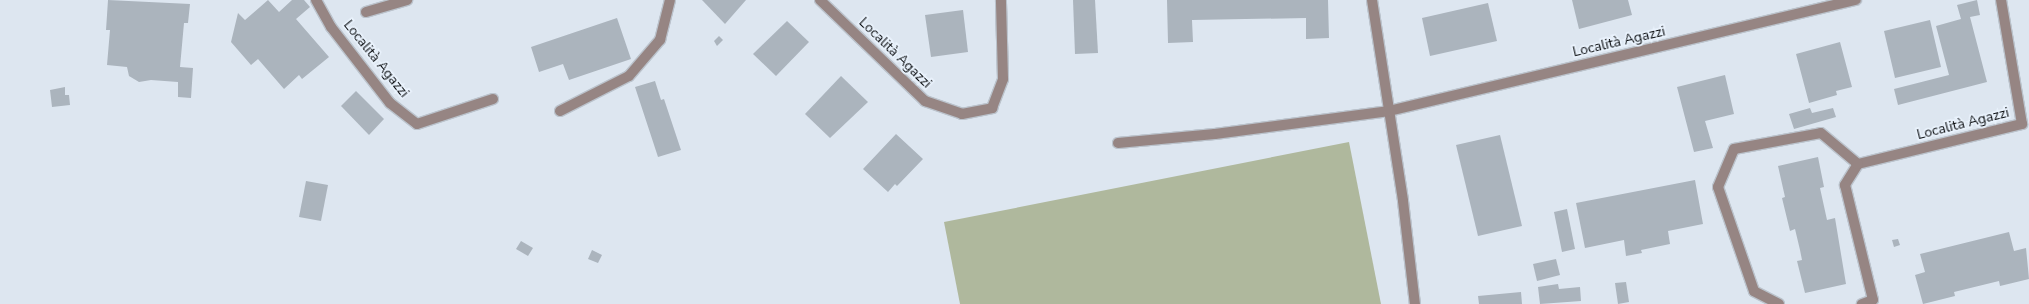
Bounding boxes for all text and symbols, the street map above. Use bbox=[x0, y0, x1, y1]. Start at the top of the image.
street label: Località Agazzi bbox=[855, 14, 935, 92]
street label: Località Agazzi bbox=[340, 17, 412, 101]
street label: Località Agazzi bbox=[1571, 23, 1667, 61]
street label: Località Agazzi bbox=[1915, 104, 2011, 144]

